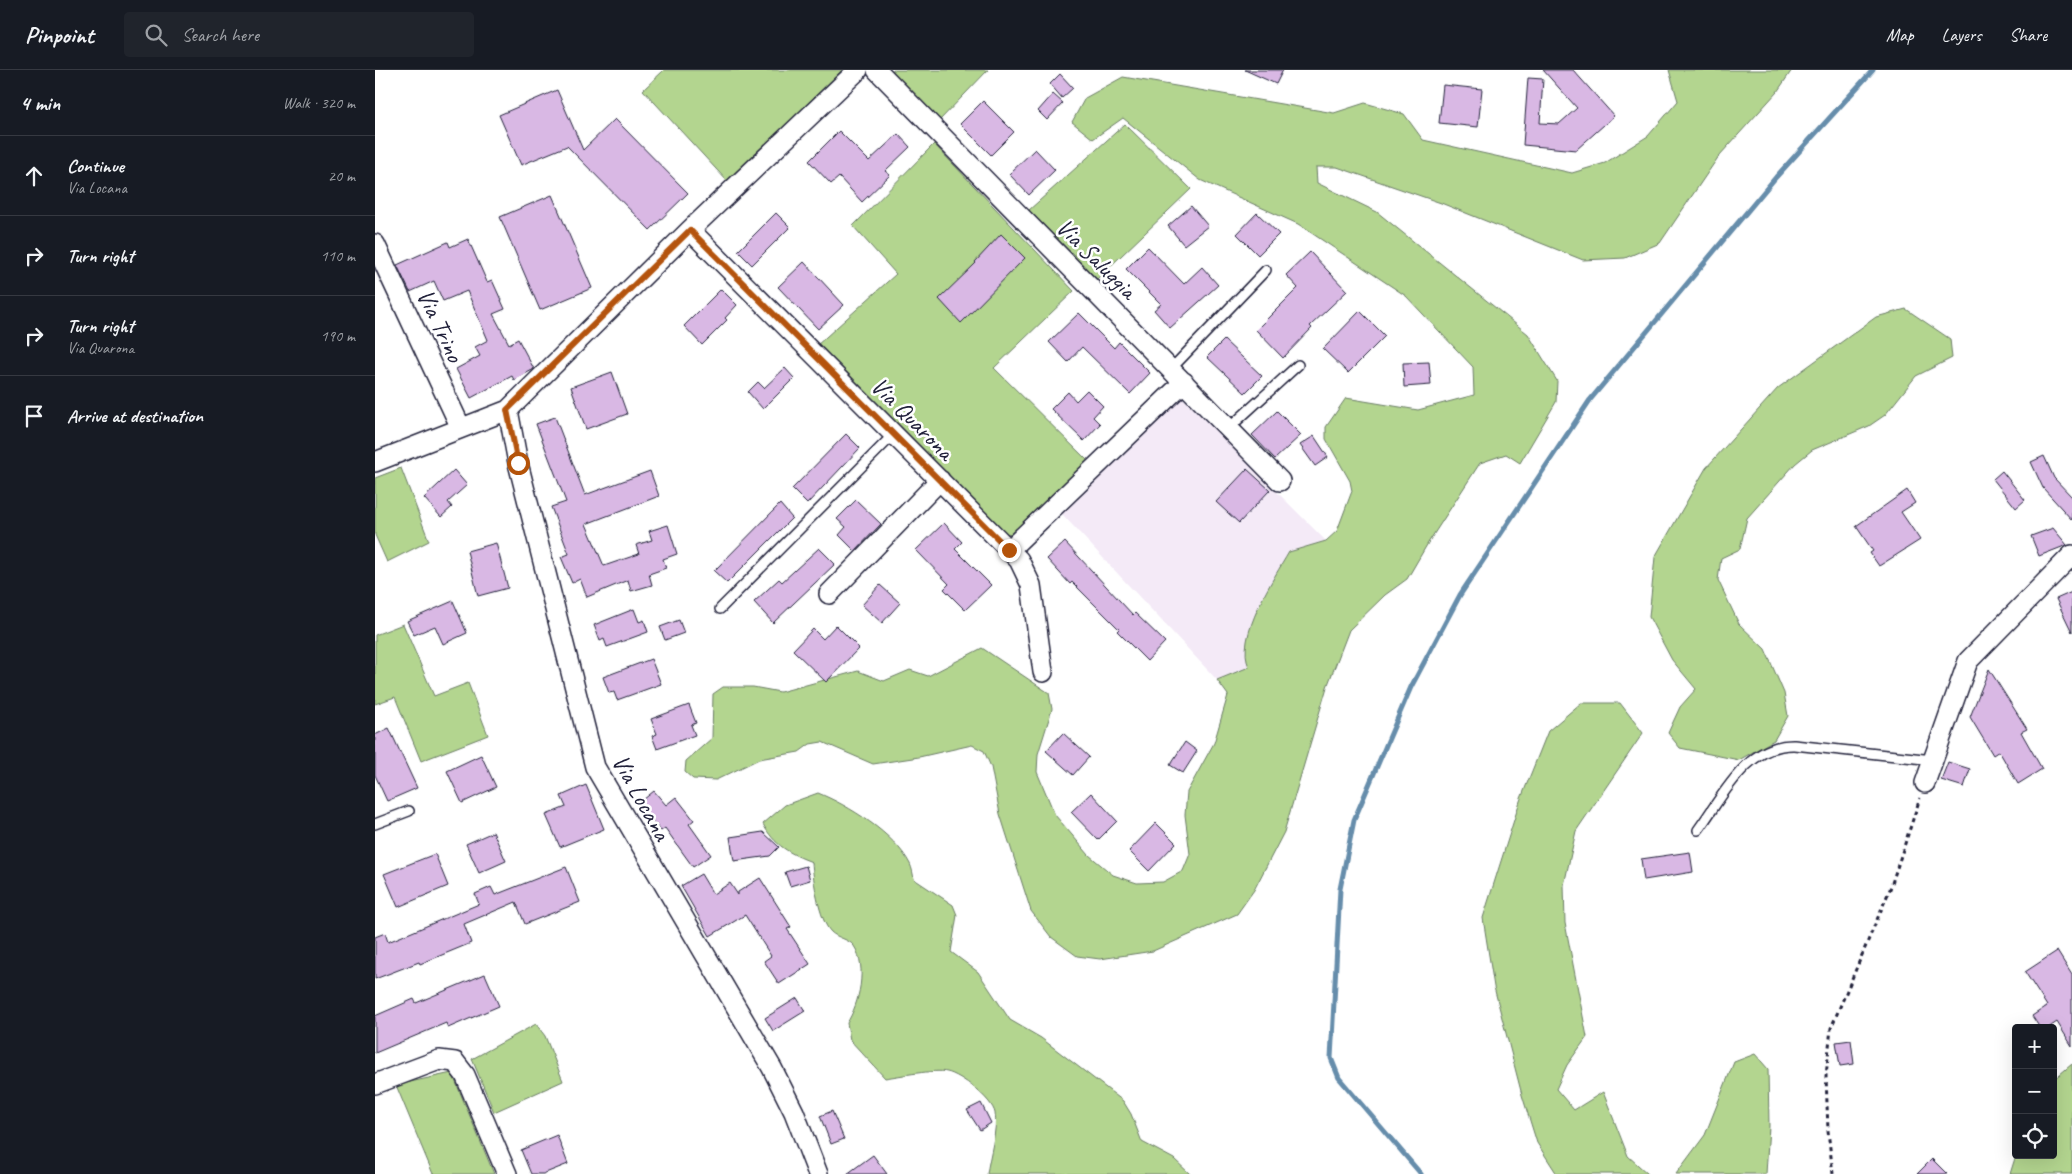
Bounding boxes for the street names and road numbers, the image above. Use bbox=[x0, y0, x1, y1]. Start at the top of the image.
street label: Via Saluggia bbox=[1049, 211, 1145, 308]
street label: Via Trino bbox=[409, 284, 471, 368]
street label: Via Quarona bbox=[864, 370, 963, 469]
street label: Via Locana bbox=[604, 749, 679, 848]

